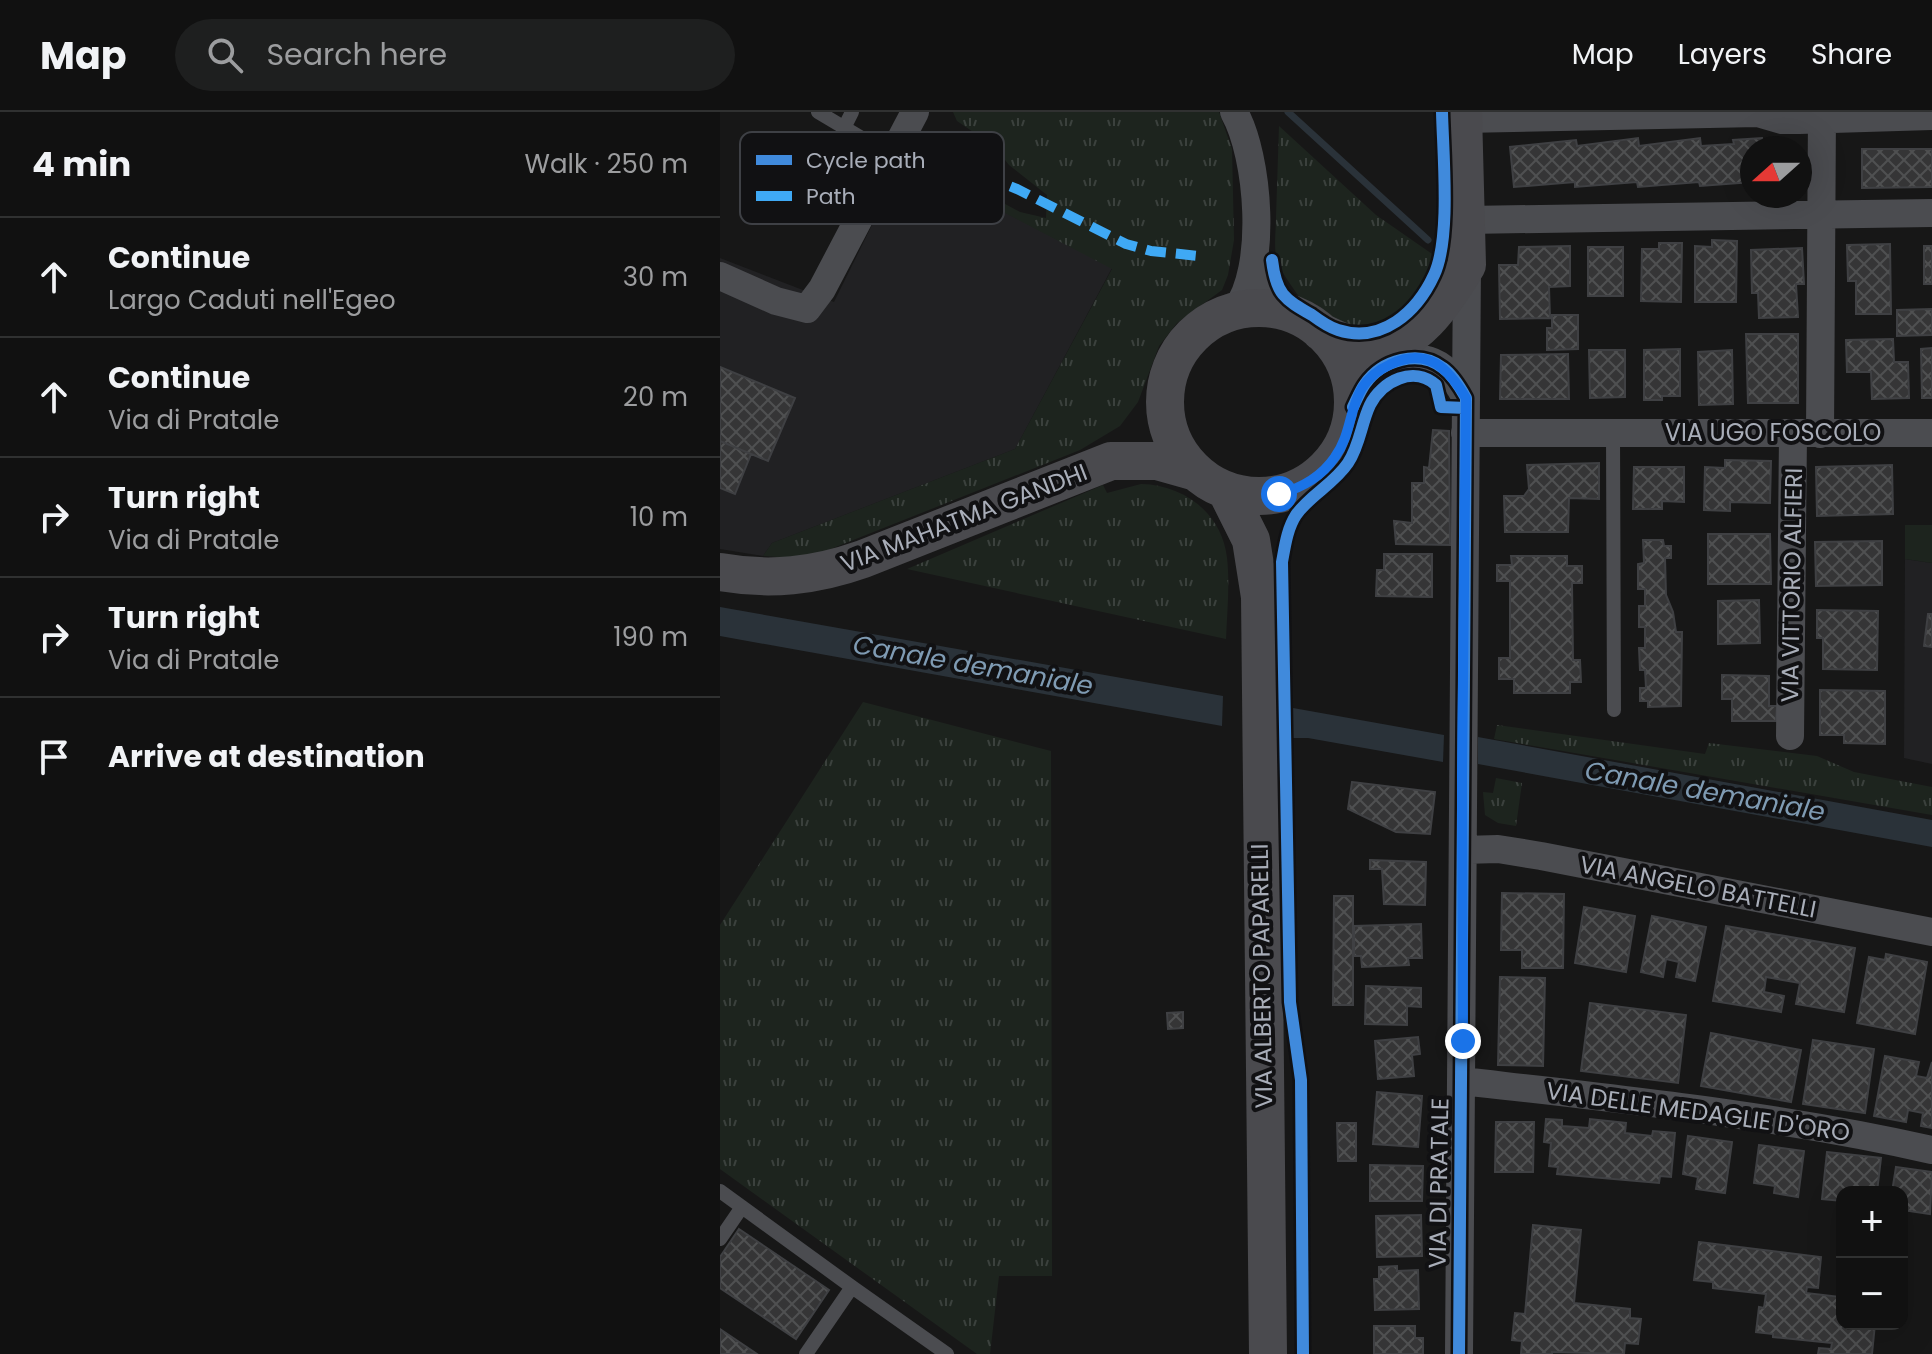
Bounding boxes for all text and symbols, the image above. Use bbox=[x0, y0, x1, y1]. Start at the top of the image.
search box bbox=[175, 19, 735, 91]
text: Map bbox=[40, 29, 127, 82]
icon: search bbox=[203, 33, 247, 77]
text: Search here bbox=[267, 33, 447, 76]
text: Map bbox=[1572, 35, 1634, 74]
text: Layers bbox=[1678, 35, 1767, 74]
text: Share bbox=[1811, 35, 1892, 74]
legend bbox=[740, 132, 1004, 224]
north arrow bbox=[1740, 136, 1812, 208]
text: 4 min bbox=[32, 140, 131, 188]
text: Cycle path bbox=[806, 145, 925, 176]
text: Walk · 250 m bbox=[525, 146, 688, 182]
text: Path bbox=[806, 181, 856, 212]
text: Continue bbox=[108, 236, 250, 279]
icon: ahead bbox=[32, 255, 76, 299]
text: 30 m bbox=[623, 259, 688, 295]
text: Largo Caduti nell'Egeo bbox=[108, 282, 396, 318]
text: Continue bbox=[108, 356, 250, 399]
icon: ahead bbox=[32, 375, 76, 419]
text: 20 m bbox=[623, 379, 688, 415]
text: Via di Pratale bbox=[108, 402, 279, 438]
street label: VIA UGO FOSCOLO bbox=[1665, 416, 1881, 449]
street label: VIA MAHATMA GANDHI bbox=[836, 455, 1092, 580]
street label: VIA VITTORIO ALFIERI bbox=[1773, 467, 1810, 703]
text: Turn right bbox=[108, 476, 260, 519]
route start bbox=[1261, 476, 1297, 512]
icon: right bbox=[32, 495, 76, 539]
text: 10 m bbox=[630, 499, 688, 535]
text: Via di Pratale bbox=[108, 522, 279, 558]
text: Turn right bbox=[108, 596, 260, 639]
icon: right bbox=[32, 615, 76, 659]
text: 190 m bbox=[613, 619, 688, 655]
water label: Canale demaniale bbox=[850, 626, 1096, 704]
text: Via di Pratale bbox=[108, 642, 279, 678]
icon: arrive bbox=[32, 735, 76, 779]
text: Arrive at destination bbox=[108, 735, 425, 778]
water label: Canale demaniale bbox=[1582, 752, 1828, 830]
street label: VIA ALBERTO PAPARELLI bbox=[1243, 843, 1280, 1109]
street label: VIA ANGELO BATTELLI bbox=[1577, 847, 1819, 926]
route end bbox=[1445, 1023, 1481, 1059]
street label: VIA DELLE MEDAGLIE D'ORO bbox=[1544, 1074, 1852, 1149]
street label: VIA DI PRATALE bbox=[1421, 1097, 1456, 1269]
map controls bbox=[1836, 1186, 1908, 1330]
button: + bbox=[1836, 1186, 1908, 1258]
button: − bbox=[1836, 1258, 1908, 1330]

